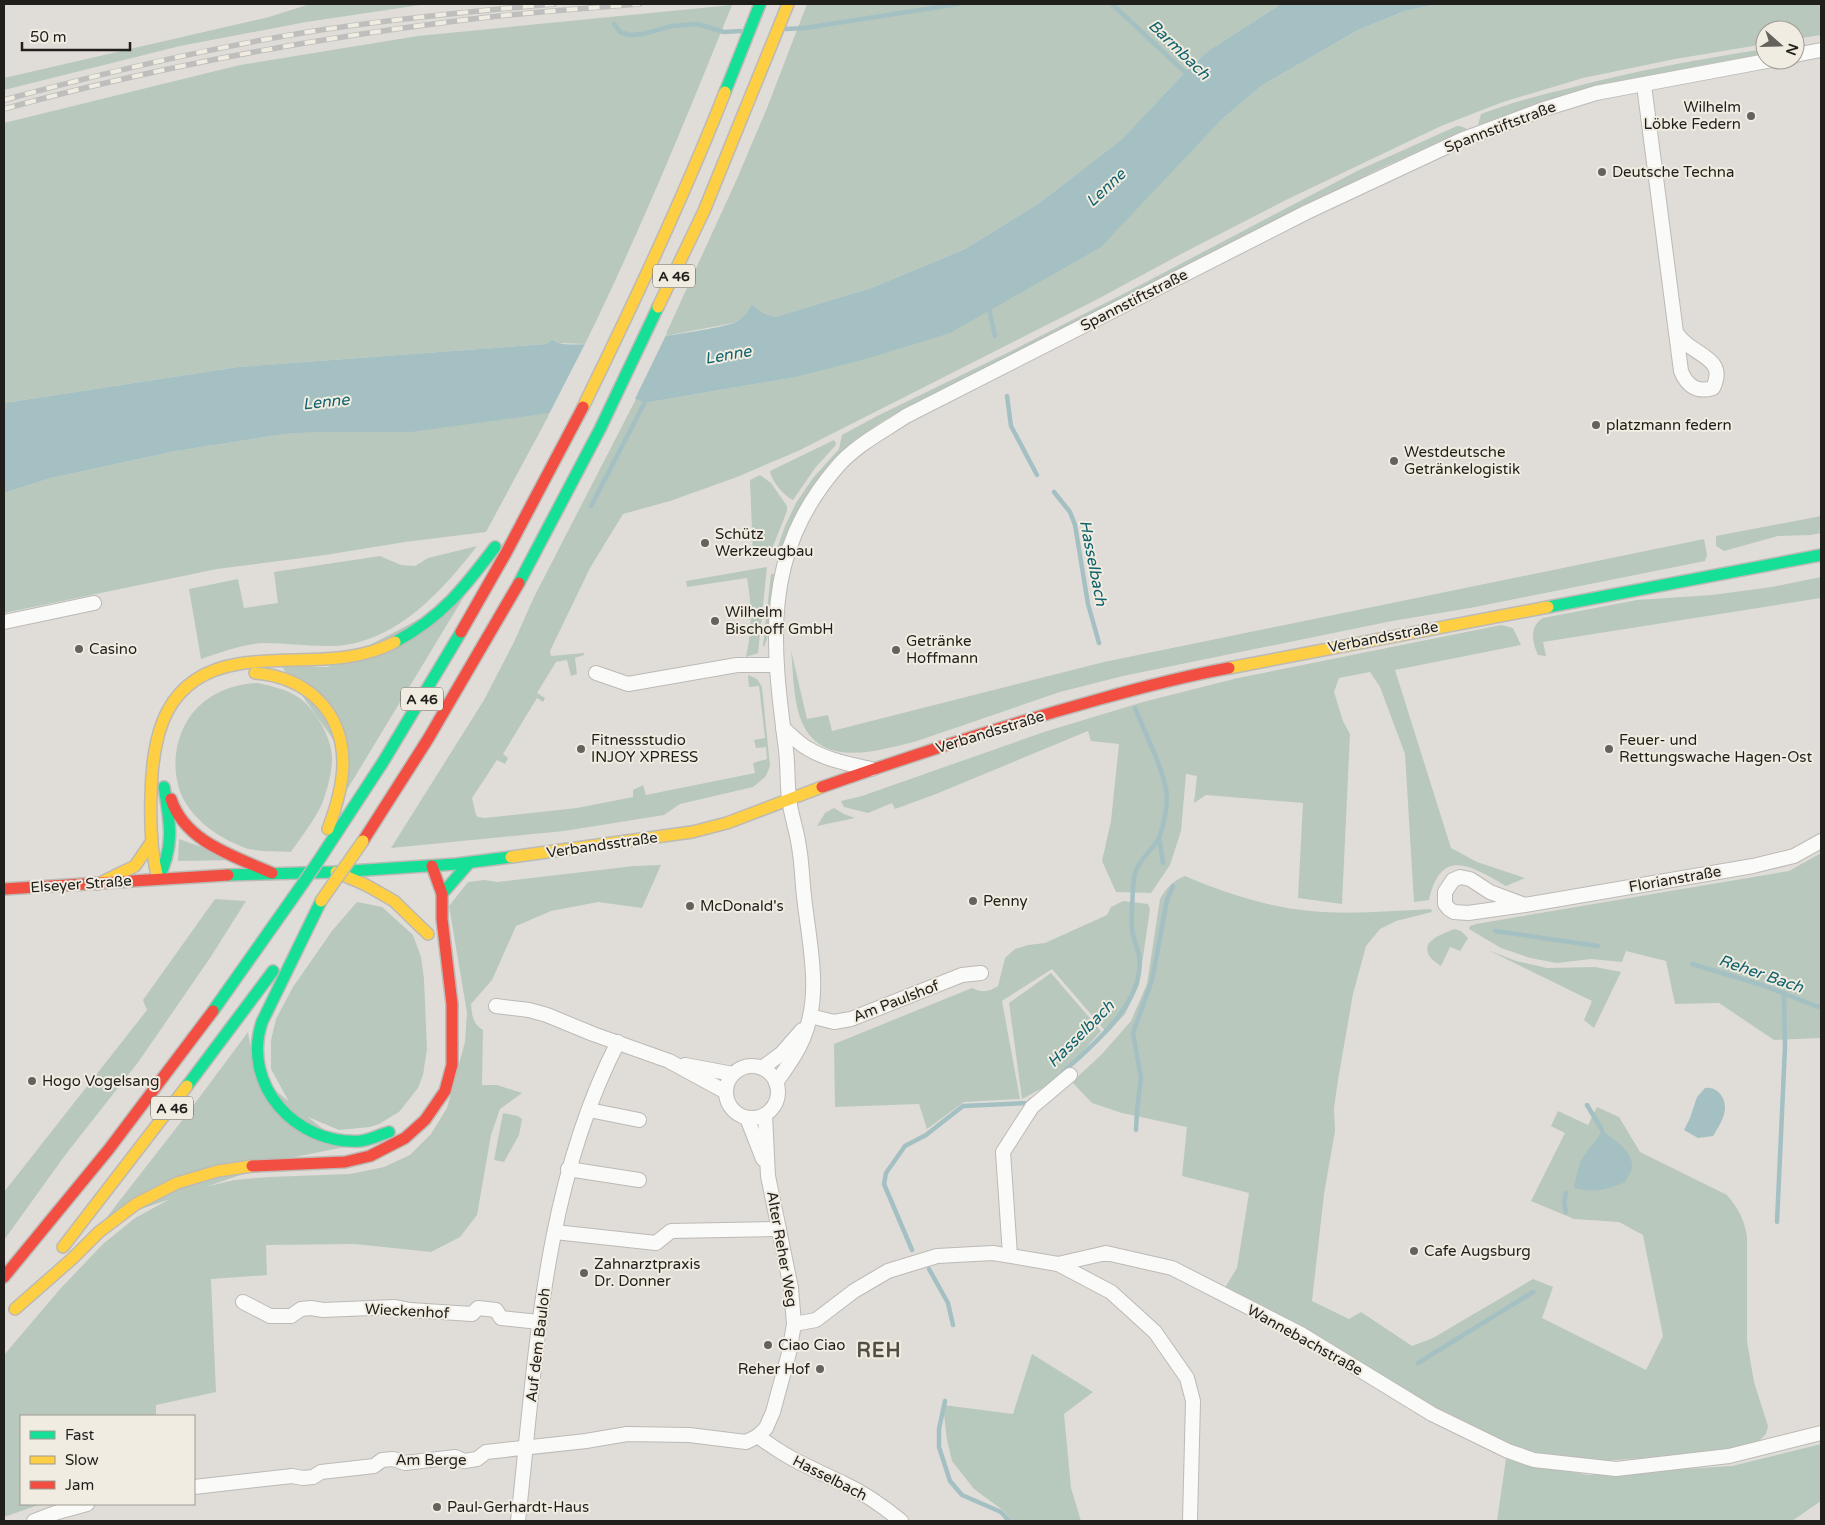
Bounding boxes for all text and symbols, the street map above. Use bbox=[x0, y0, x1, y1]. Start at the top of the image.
water label: Barmbach bbox=[1144, 16, 1215, 85]
scale bar bbox=[22, 20, 130, 52]
north arrow bbox=[1755, 20, 1805, 70]
text: 50 m bbox=[30, 28, 67, 46]
text: N bbox=[1782, 41, 1802, 57]
street label: Spannstiftstraße bbox=[1442, 97, 1558, 157]
place label: Wilhelm Löbke Federn bbox=[1643, 98, 1741, 133]
marker: Wilhelm Löbke Federn bbox=[1745, 110, 1757, 122]
place label: Deutsche Techna bbox=[1612, 163, 1734, 181]
water label: Lenne bbox=[1082, 164, 1131, 211]
marker: Deutsche Techna bbox=[1596, 166, 1608, 178]
road number: A 46 bbox=[653, 264, 695, 288]
street label: Spannstiftstraße bbox=[1077, 265, 1191, 335]
water label: Lenne bbox=[703, 341, 754, 369]
water label: Lenne bbox=[302, 390, 351, 414]
place label: platzmann federn bbox=[1606, 416, 1732, 434]
marker: platzmann federn bbox=[1590, 419, 1602, 431]
place label: Westdeutsche Getränkelogistik bbox=[1404, 443, 1520, 478]
marker: Westdeutsche Getränkelogistik bbox=[1388, 455, 1400, 467]
water label: Hasselbach bbox=[1075, 518, 1111, 609]
place label: Schütz Werkzeugbau bbox=[715, 525, 813, 560]
marker: Schütz Werkzeugbau bbox=[699, 537, 711, 549]
place label: Wilhelm Bischoff GmbH bbox=[725, 603, 834, 638]
marker: Wilhelm Bischoff GmbH bbox=[709, 615, 721, 627]
street label: Verbandsstraße bbox=[1326, 617, 1440, 657]
place label: Getränke Hoffmann bbox=[906, 632, 978, 667]
place label: Casino bbox=[89, 640, 137, 658]
marker: Casino bbox=[73, 643, 85, 655]
marker: Getränke Hoffmann bbox=[890, 644, 902, 656]
road number: A 46 bbox=[401, 688, 443, 711]
street label: Verbandsstraße bbox=[934, 707, 1046, 757]
place label: Fitnessstudio INJOY XPRESS bbox=[591, 731, 698, 766]
place label: Feuer- und Rettungswache Hagen-Ost bbox=[1619, 731, 1812, 766]
marker: Fitnessstudio INJOY XPRESS bbox=[575, 743, 587, 755]
marker: Feuer- und Rettungswache Hagen-Ost bbox=[1603, 743, 1615, 755]
street label: Verbandsstraße bbox=[545, 828, 659, 862]
street label: Florianstraße bbox=[1627, 862, 1723, 896]
street label: Elseyer Straße bbox=[30, 871, 132, 897]
place label: Penny bbox=[983, 892, 1028, 910]
marker: Penny bbox=[967, 895, 979, 907]
place label: McDonald's bbox=[700, 897, 784, 915]
marker: McDonald's bbox=[684, 900, 696, 912]
water label: Reher Bach bbox=[1716, 950, 1807, 998]
street label: Am Paulshof bbox=[850, 976, 942, 1026]
water label: Hasselbach bbox=[1043, 995, 1120, 1072]
place label: Hogo Vogelsang bbox=[42, 1072, 159, 1090]
marker: Hogo Vogelsang bbox=[26, 1075, 38, 1087]
road number: A 46 bbox=[151, 1096, 193, 1120]
street label: Alter Reher Weg bbox=[763, 1190, 801, 1308]
place label: Cafe Augsburg bbox=[1424, 1242, 1531, 1260]
marker: Cafe Augsburg bbox=[1408, 1245, 1420, 1257]
place label: Zahnarztpraxis Dr. Donner bbox=[594, 1255, 700, 1290]
marker: Zahnarztpraxis Dr. Donner bbox=[578, 1267, 590, 1279]
street label: Auf dem Bauloh bbox=[522, 1287, 554, 1403]
street label: Wieckenhof bbox=[364, 1300, 450, 1322]
street label: Wannebachstraße bbox=[1244, 1301, 1366, 1379]
place label: Ciao Ciao bbox=[778, 1336, 845, 1354]
marker: Ciao Ciao bbox=[762, 1339, 774, 1351]
district label: REH bbox=[856, 1339, 902, 1363]
place label: Reher Hof bbox=[738, 1360, 810, 1378]
marker: Reher Hof bbox=[814, 1363, 826, 1375]
legend bbox=[20, 1415, 195, 1505]
text: Fast bbox=[65, 1426, 95, 1444]
text: Slow bbox=[65, 1451, 99, 1469]
street label: Am Berge bbox=[395, 1451, 467, 1469]
street label: Hasselbach bbox=[790, 1452, 870, 1504]
text: Jam bbox=[65, 1476, 94, 1494]
place label: Paul-Gerhardt-Haus bbox=[447, 1498, 589, 1516]
marker: Paul-Gerhardt-Haus bbox=[431, 1501, 443, 1513]

